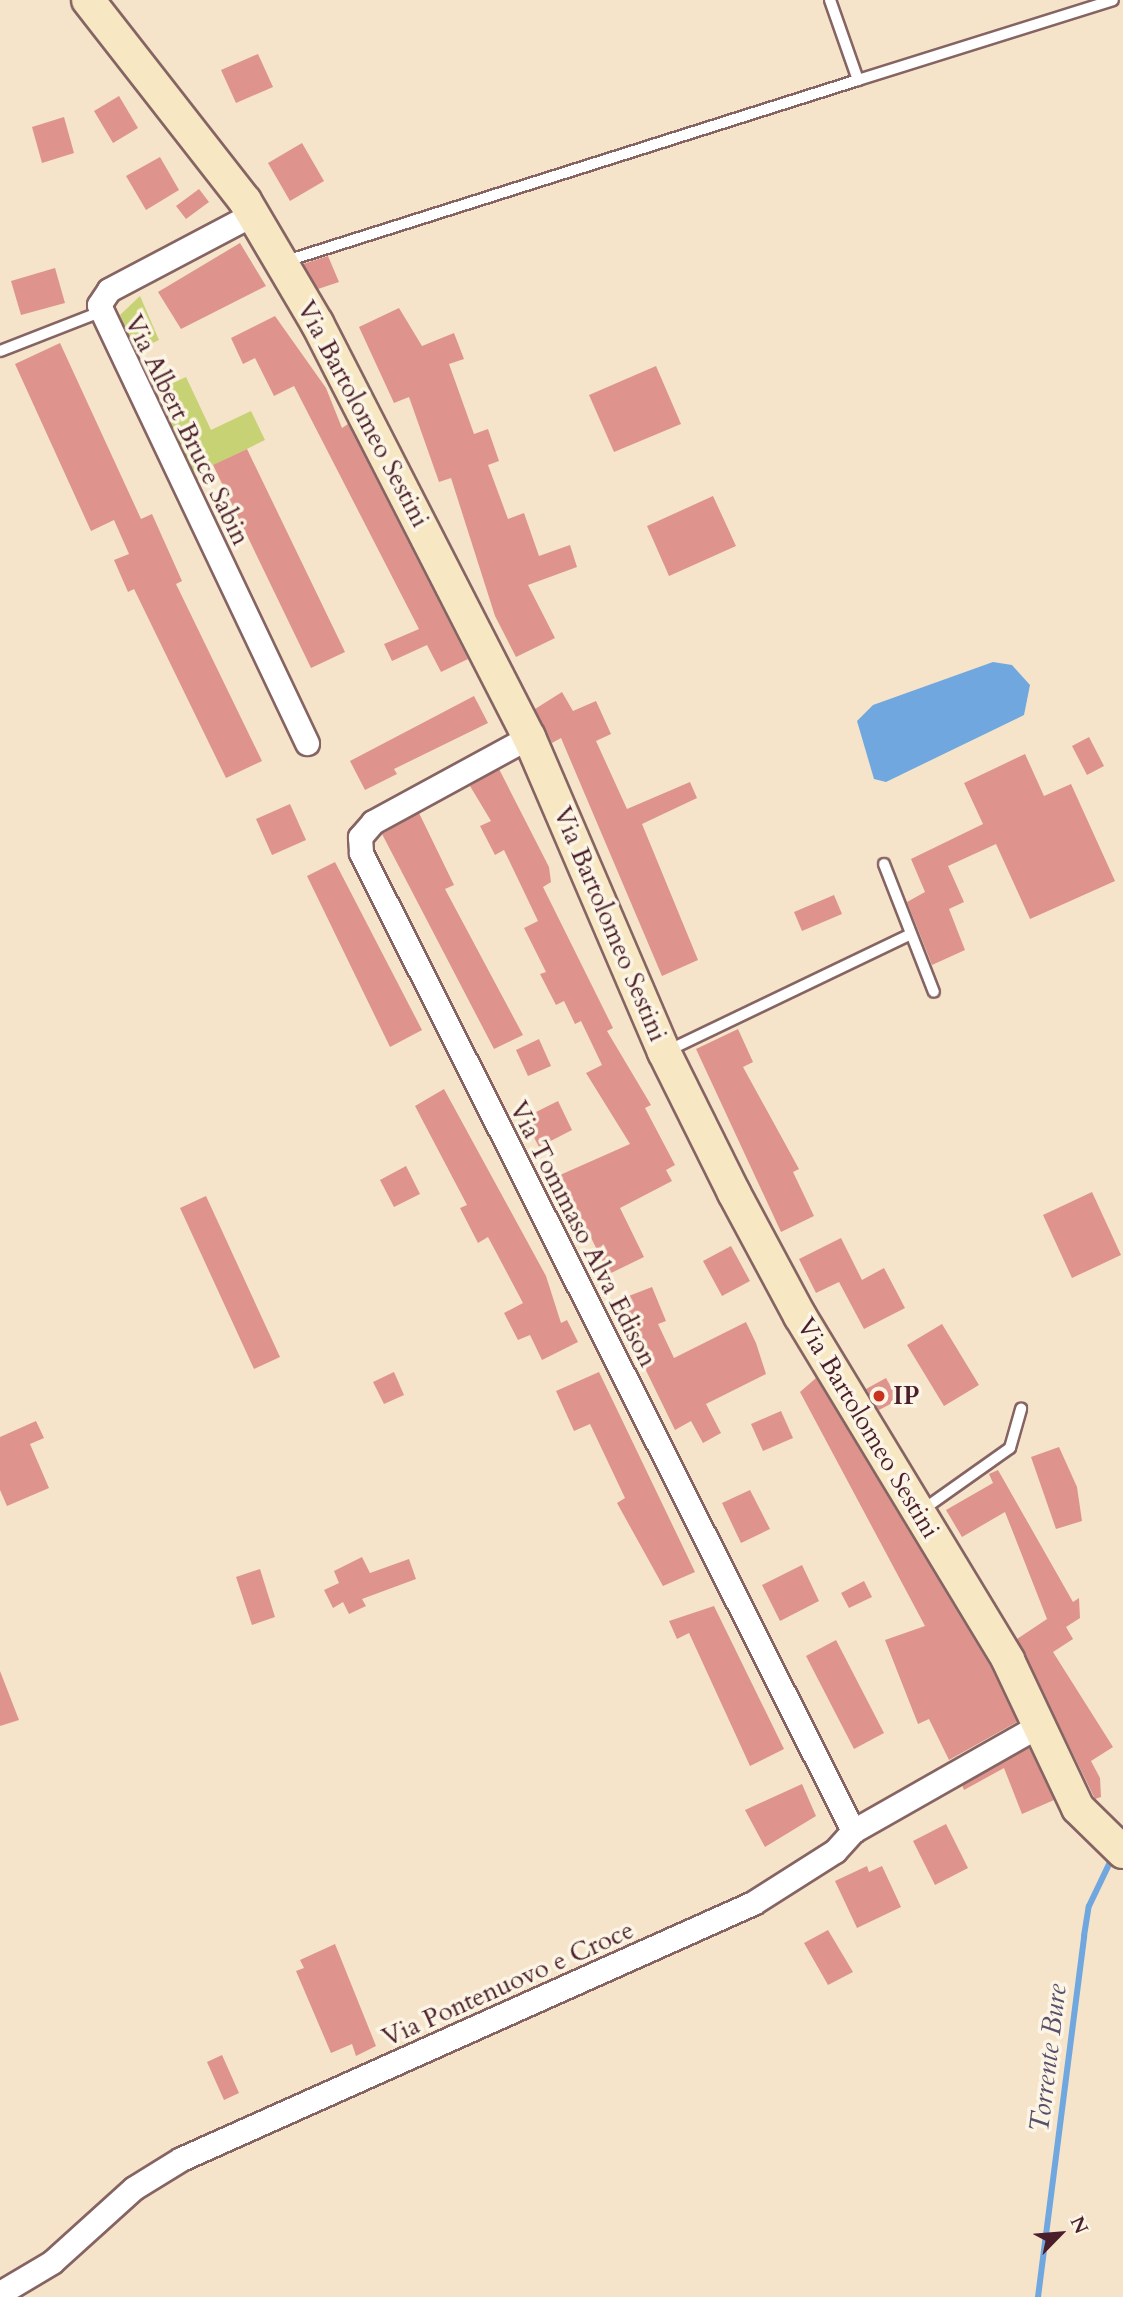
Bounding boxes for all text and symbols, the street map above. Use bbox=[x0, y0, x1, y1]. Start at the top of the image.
street label: Via Bartolomeo Sestini bbox=[290, 295, 436, 533]
street label: Via Albert Bruce Sabin bbox=[118, 310, 256, 550]
street label: Via Bartolomeo Sestini bbox=[546, 802, 674, 1046]
street label: Via Tommaso Alva Edison bbox=[502, 1096, 664, 1372]
street label: Via Bartolomeo Sestini bbox=[790, 1312, 946, 1544]
place label: IP bbox=[893, 1380, 920, 1412]
marker: IP bbox=[871, 1388, 887, 1404]
street label: Via Pontenuovo e Croce bbox=[377, 1914, 639, 2054]
water label: Torrente Bure bbox=[1022, 1982, 1074, 2134]
north arrow bbox=[1025, 2199, 1095, 2269]
text: N bbox=[1064, 2212, 1094, 2238]

